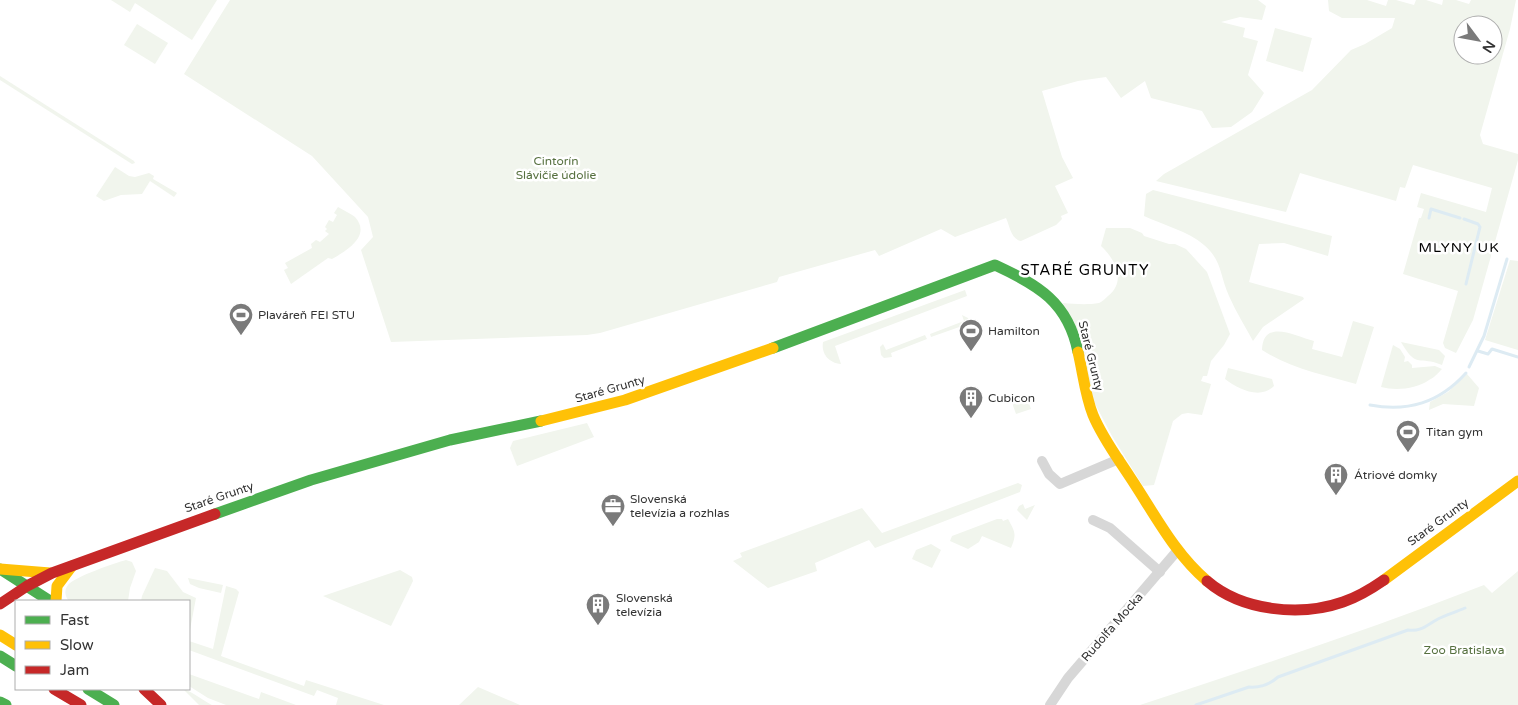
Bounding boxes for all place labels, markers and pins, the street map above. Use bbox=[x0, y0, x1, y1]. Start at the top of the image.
sports icon: Plaváreň FEI STU bbox=[228, 302, 254, 336]
place label: Plaváreň FEI STU bbox=[258, 308, 355, 322]
sports icon: Hamilton bbox=[958, 318, 984, 352]
place label: Hamilton bbox=[988, 324, 1040, 338]
building icon: Cubicon bbox=[958, 385, 984, 419]
place label: Cubicon bbox=[988, 391, 1035, 405]
sports icon: Titan gym bbox=[1395, 419, 1421, 453]
place label: Titan gym bbox=[1426, 425, 1483, 439]
building icon: Átriové domky bbox=[1323, 462, 1349, 496]
place label: Átriové domky bbox=[1354, 468, 1438, 482]
place label: Slovenská televízia a rozhlas bbox=[630, 492, 730, 520]
office icon: Slovenská televízia a rozhlas bbox=[600, 493, 626, 527]
place label: Slovenská televízia bbox=[616, 591, 673, 619]
building icon: Slovenská televízia bbox=[585, 592, 611, 626]

